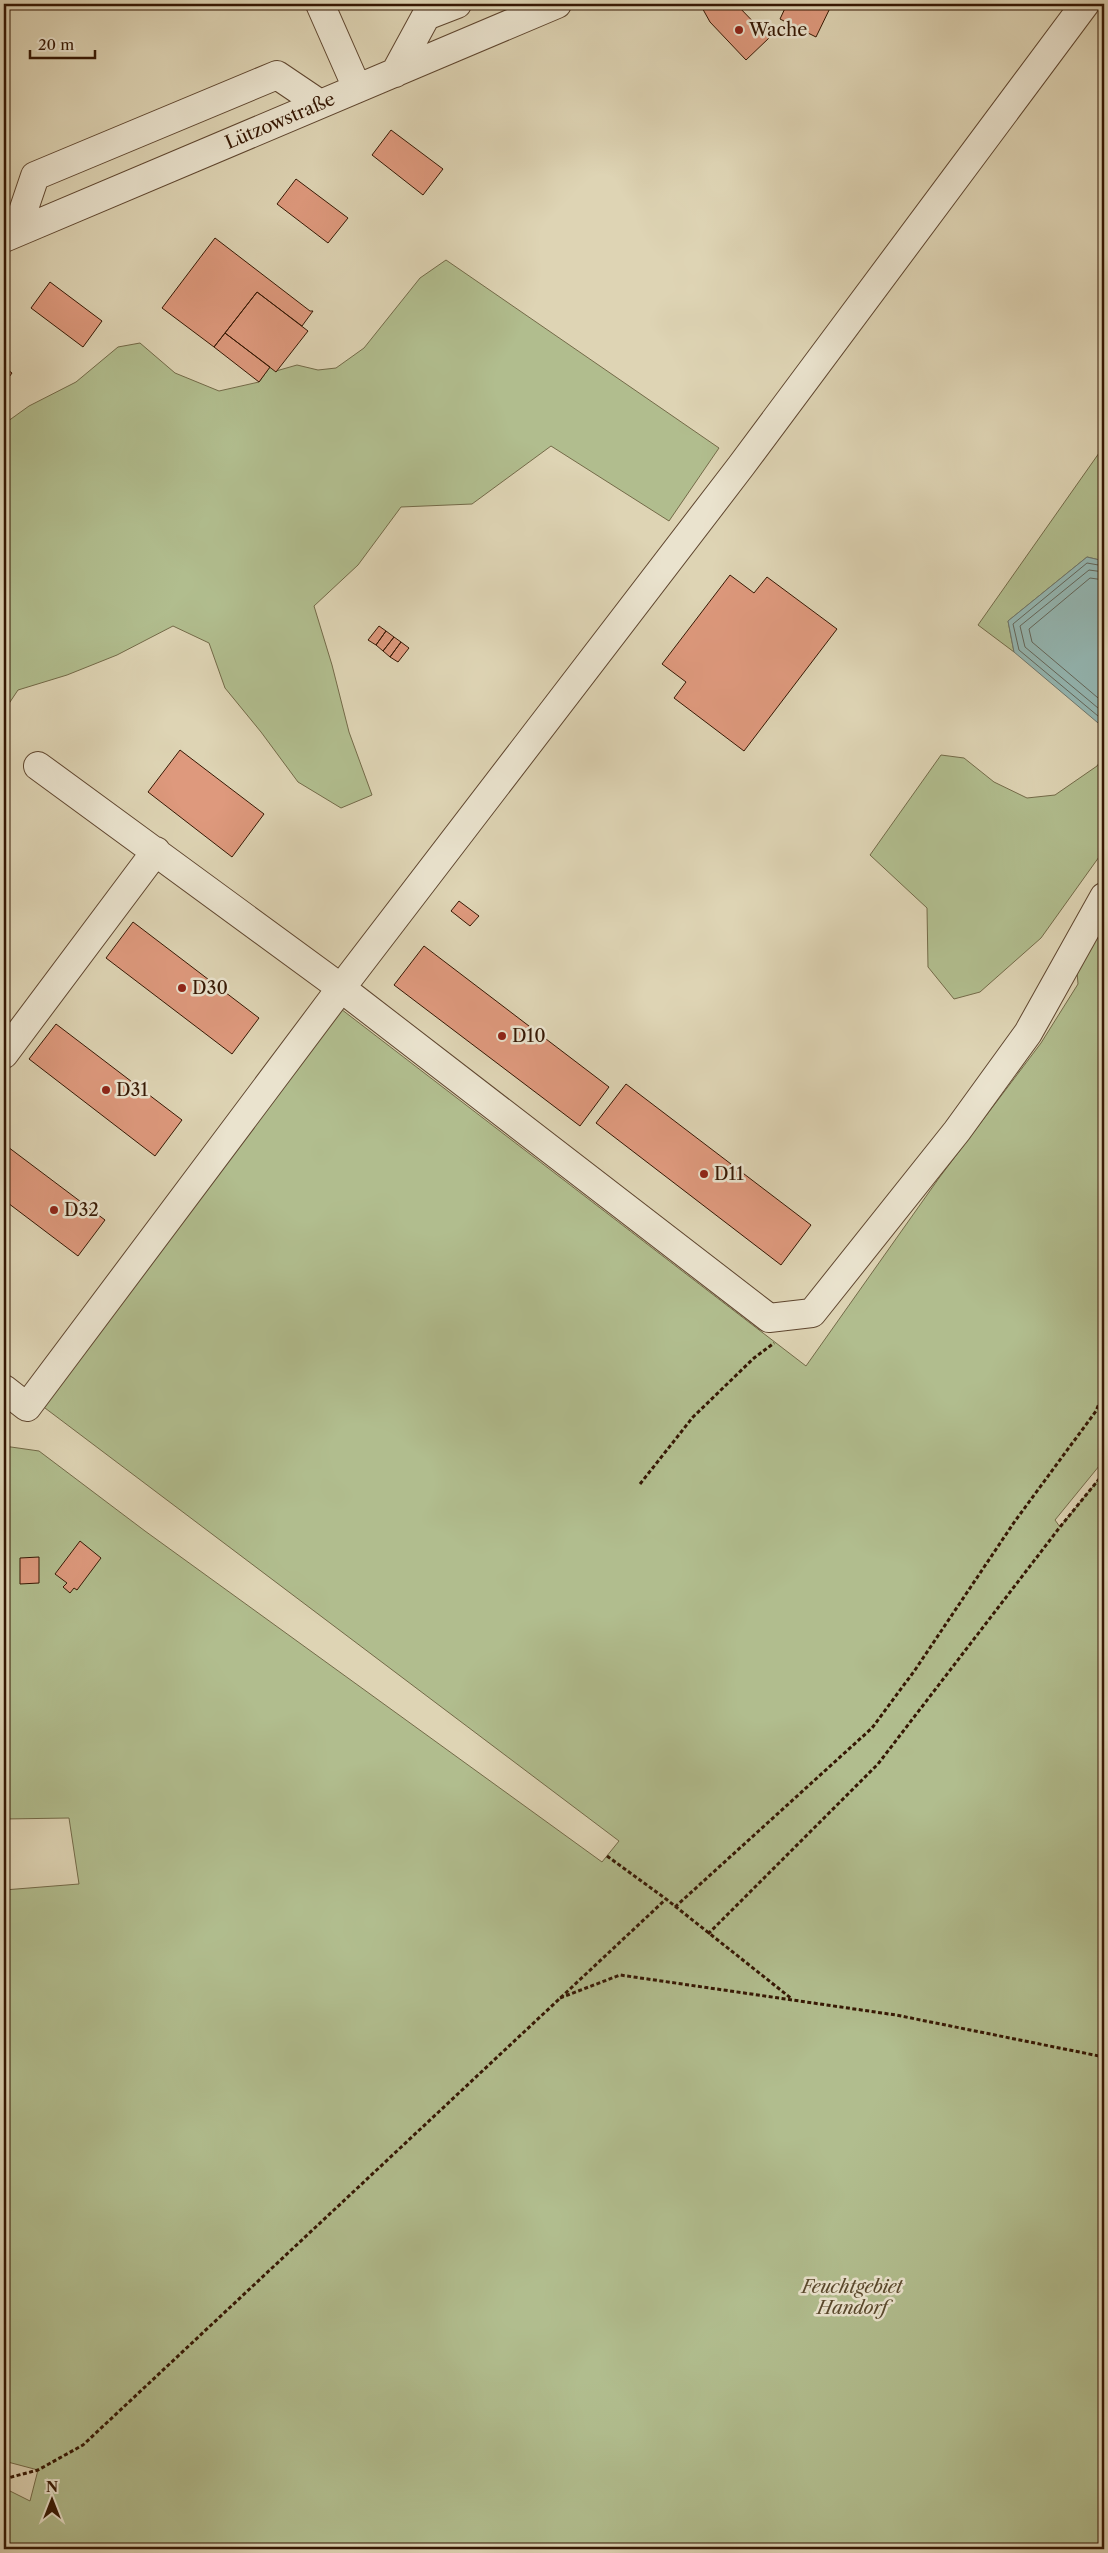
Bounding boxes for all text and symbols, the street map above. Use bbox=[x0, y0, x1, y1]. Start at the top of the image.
place label: Wache bbox=[748, 19, 807, 41]
marker: Wache bbox=[733, 24, 745, 36]
scale bar bbox=[30, 28, 95, 60]
text: 20 m bbox=[38, 35, 74, 54]
street label: Lützowstraße bbox=[222, 88, 338, 154]
place label: D30 bbox=[192, 977, 228, 999]
marker: D30 bbox=[176, 982, 188, 994]
place label: D10 bbox=[512, 1025, 546, 1047]
marker: D10 bbox=[496, 1030, 508, 1042]
place label: D31 bbox=[116, 1079, 148, 1101]
marker: D31 bbox=[100, 1084, 112, 1096]
place label: D11 bbox=[714, 1163, 744, 1185]
marker: D11 bbox=[698, 1168, 710, 1180]
place label: D32 bbox=[64, 1199, 99, 1221]
marker: D32 bbox=[48, 1204, 60, 1216]
park label: Feuchtgebiet Handorf bbox=[800, 2276, 904, 2319]
north arrow bbox=[28, 2476, 78, 2526]
text: N bbox=[46, 2478, 58, 2496]

